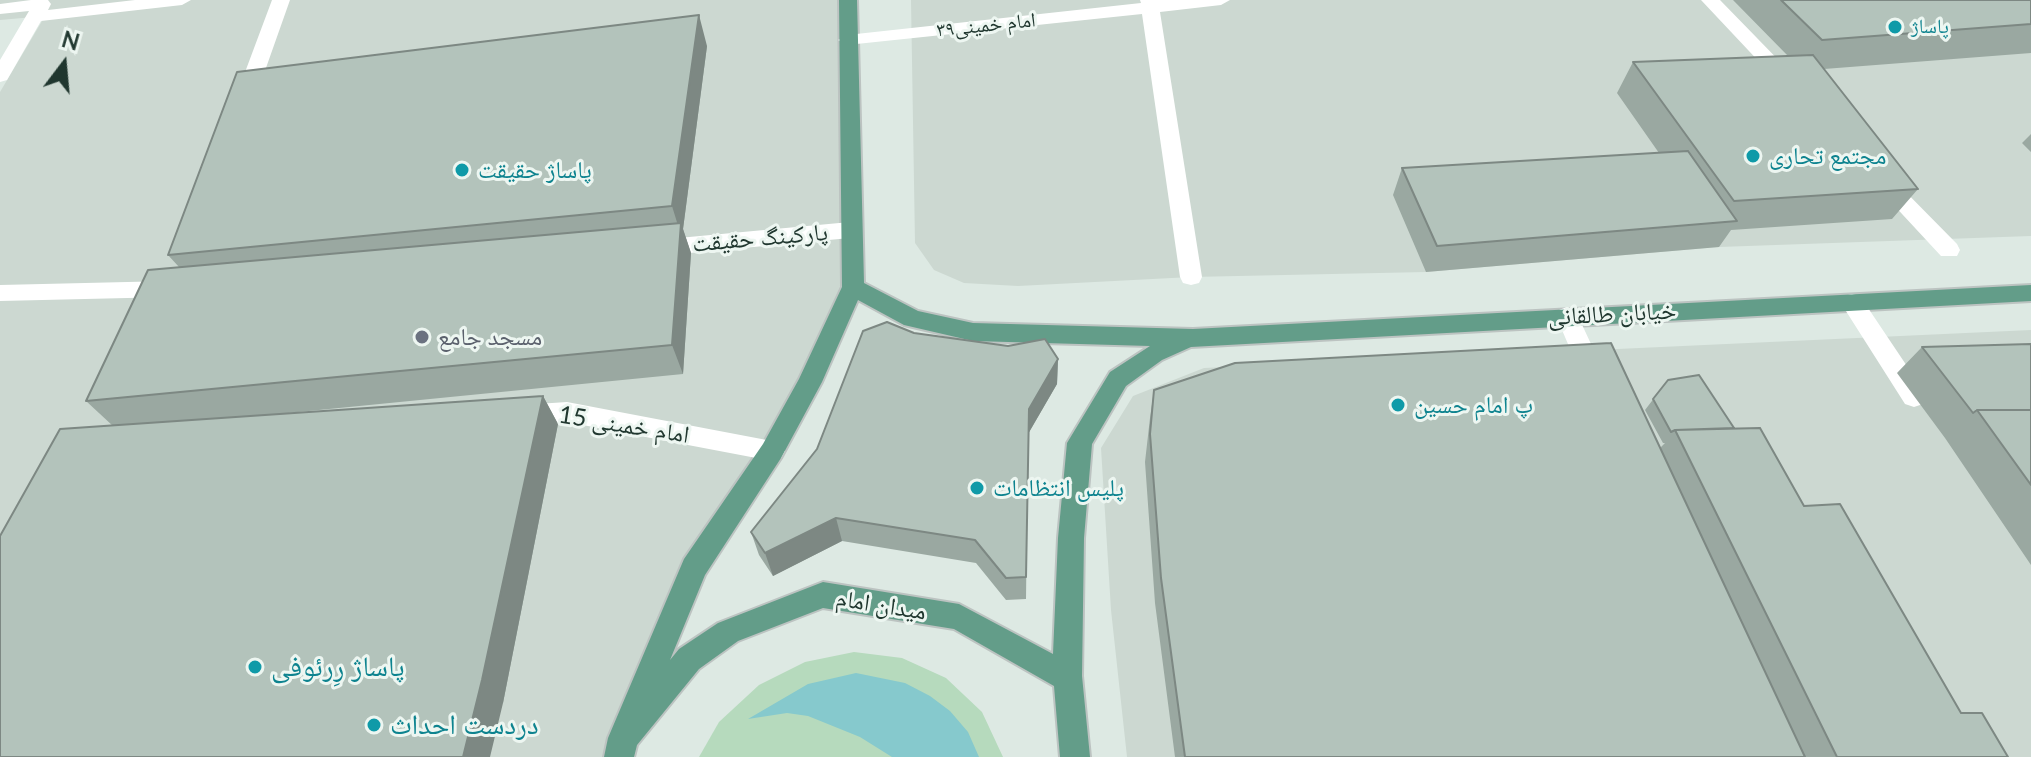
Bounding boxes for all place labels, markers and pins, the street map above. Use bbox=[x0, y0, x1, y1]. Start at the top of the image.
place label: پاساژ bbox=[1911, 15, 1949, 39]
marker: پاساژ bbox=[1886, 18, 1904, 36]
place label: مجتمع تحاری bbox=[1769, 142, 1886, 170]
marker: مجتمع تحاری bbox=[1744, 147, 1762, 165]
place label: پاساژ حقیقت bbox=[478, 156, 592, 184]
marker: پاساژ حقیقت bbox=[453, 161, 471, 179]
place label: مسجد جامع bbox=[438, 323, 542, 351]
marker: مسجد جامع bbox=[413, 328, 431, 346]
place label: پ امام حسین bbox=[1414, 391, 1533, 419]
marker: پ امام حسین bbox=[1389, 396, 1407, 414]
place label: پلیس انتظامات bbox=[993, 474, 1124, 502]
marker: پلیس انتظامات bbox=[968, 479, 986, 497]
place label: پاساژ رِرئوفی bbox=[271, 650, 405, 684]
marker: پاساژ رِرئوفی bbox=[246, 658, 264, 676]
place label: دردست احداث bbox=[390, 708, 538, 742]
marker: دردست احداث bbox=[365, 716, 383, 734]

